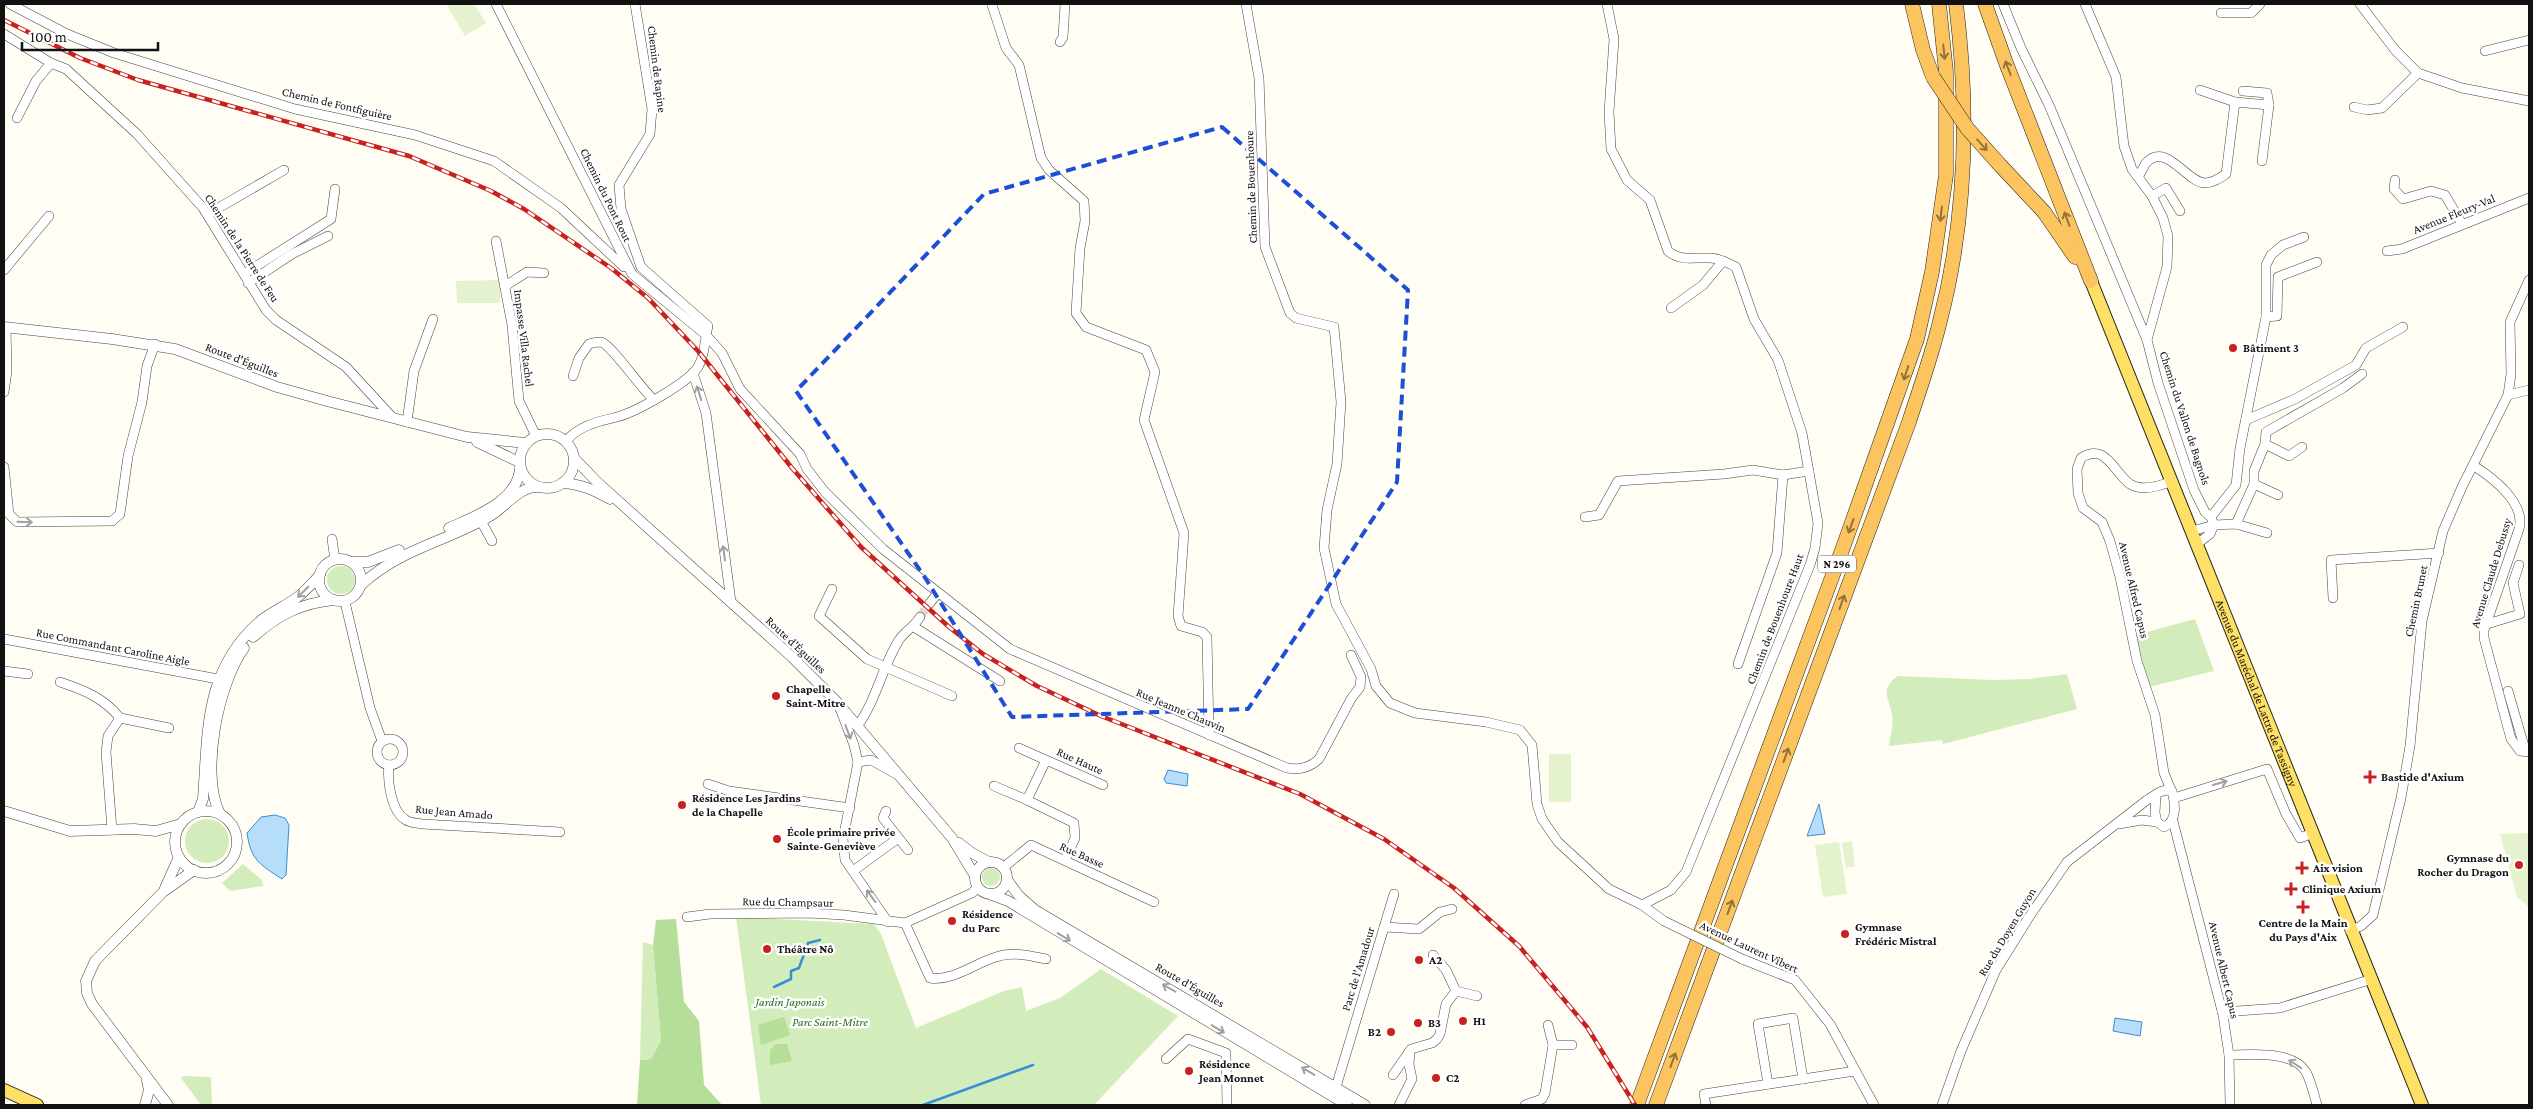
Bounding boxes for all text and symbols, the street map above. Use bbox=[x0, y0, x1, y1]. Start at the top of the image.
scale bar bbox=[22, 20, 159, 52]
street label: Chemin de Rapine bbox=[645, 25, 669, 113]
text: 100 m bbox=[30, 29, 67, 45]
one-way arrow bbox=[1939, 44, 1949, 60]
one-way arrow bbox=[2002, 60, 2011, 75]
street label: Chemin de Fontfiguière bbox=[281, 85, 393, 123]
street label: Chemin de Bouenhoure bbox=[1242, 130, 1260, 244]
one-way arrow bbox=[1976, 138, 1988, 151]
street label: Chemin du Pont Rout bbox=[577, 146, 635, 245]
street label: Chemin de la Pierre de Feu bbox=[202, 191, 283, 305]
street label: Avenue Fleury-Val bbox=[2411, 191, 2497, 237]
one-way arrow bbox=[1936, 206, 1946, 222]
one-way arrow bbox=[2062, 211, 2071, 227]
street label: Impasse Villa Rachel bbox=[511, 289, 537, 387]
street label: Route d'Éguilles bbox=[203, 340, 281, 380]
place label: Bâtiment 3 bbox=[2243, 341, 2299, 355]
marker: Bâtiment 3 bbox=[2227, 342, 2239, 354]
street label: Chemin du Vallon de Bagnols bbox=[2157, 349, 2213, 487]
one-way arrow bbox=[1901, 364, 1910, 380]
one-way arrow bbox=[694, 386, 704, 402]
street label: Avenue Claude Debussy bbox=[2468, 516, 2515, 630]
one-way arrow bbox=[17, 517, 33, 526]
one-way arrow bbox=[1846, 517, 1855, 533]
street label: Avenue Alfred Capus bbox=[2116, 540, 2152, 640]
one-way arrow bbox=[719, 546, 729, 562]
street label: Chemin de Bouenhoure Haut bbox=[1744, 551, 1807, 686]
road number: N 296 bbox=[1818, 556, 1856, 572]
street label: Chemin Brunet bbox=[2402, 563, 2431, 638]
one-way arrow bbox=[297, 586, 309, 598]
one-way arrow bbox=[1838, 595, 1847, 610]
street label: Avenue du Maréchal de Lattre de Tassigny bbox=[2213, 597, 2301, 789]
street label: Route d'Éguilles bbox=[763, 614, 829, 677]
street label: Rue Commandant Caroline Aigle bbox=[35, 625, 191, 669]
place label: Chapelle Saint-Mitre bbox=[786, 682, 846, 710]
street label: Rue Jeanne Chauvin bbox=[1134, 685, 1228, 735]
marker: Chapelle Saint-Mitre bbox=[770, 690, 782, 702]
one-way arrow bbox=[844, 724, 853, 739]
street label: Rue Haute bbox=[1055, 745, 1105, 777]
one-way arrow bbox=[1782, 747, 1791, 763]
marker: Bastide d'Axium bbox=[2363, 770, 2377, 784]
place label: Bastide d'Axium bbox=[2381, 770, 2465, 784]
one-way arrow bbox=[2211, 777, 2227, 787]
place label: Résidence Les Jardins de la Chapelle bbox=[692, 791, 801, 819]
marker: Résidence Les Jardins de la Chapelle bbox=[676, 799, 688, 811]
street label: Rue Jean Amado bbox=[415, 802, 493, 822]
place label: École primaire privée Sainte-Geneviève bbox=[787, 825, 896, 853]
marker: École primaire privée Sainte-Geneviève bbox=[771, 833, 783, 845]
street label: Rue Basse bbox=[1058, 839, 1106, 871]
place label: Gymnase du Rocher du Dragon bbox=[2417, 851, 2509, 879]
marker: Gymnase du Rocher du Dragon bbox=[2513, 859, 2525, 871]
marker: Aix vision bbox=[2295, 861, 2309, 875]
place label: Aix vision bbox=[2312, 861, 2363, 875]
marker: Clinique Axium bbox=[2284, 882, 2298, 896]
place label: Clinique Axium bbox=[2302, 882, 2382, 896]
street label: Rue du Doyen Guyon bbox=[1975, 885, 2039, 979]
one-way arrow bbox=[866, 889, 876, 903]
street label: Rue du Champsaur bbox=[742, 894, 834, 910]
one-way arrow bbox=[1726, 900, 1735, 915]
marker: Centre de la Main du Pays d'Aix bbox=[2296, 900, 2310, 914]
place label: Résidence du Parc bbox=[962, 907, 1013, 935]
marker: Résidence du Parc bbox=[946, 915, 958, 927]
place label: Centre de la Main du Pays d'Aix bbox=[2258, 916, 2348, 944]
street label: Avenue Laurent Vibert bbox=[1698, 918, 1801, 976]
place label: Gymnase Frédéric Mistral bbox=[1855, 920, 1937, 948]
street label: Avenue Albert Capus bbox=[2206, 920, 2242, 1020]
street label: Parc de l'Amadour bbox=[1339, 925, 1378, 1013]
marker: Gymnase Frédéric Mistral bbox=[1839, 928, 1851, 940]
one-way arrow bbox=[1056, 932, 1070, 942]
place label: Théâtre Nô bbox=[777, 942, 833, 956]
marker: Théâtre Nô bbox=[761, 943, 773, 955]
place label: A2 bbox=[1428, 953, 1442, 967]
marker: A2 bbox=[1413, 954, 1425, 966]
street label: Route d'Éguilles bbox=[1153, 960, 1227, 1011]
one-way arrow bbox=[1162, 982, 1176, 992]
park label: Jardin Japonais bbox=[753, 995, 825, 1009]
place label: H1 bbox=[1473, 1014, 1486, 1028]
park label: Parc Saint-Mitre bbox=[792, 1015, 868, 1029]
marker: H1 bbox=[1457, 1015, 1469, 1027]
place label: B3 bbox=[1428, 1016, 1441, 1030]
marker: B3 bbox=[1412, 1017, 1424, 1029]
one-way arrow bbox=[1211, 1025, 1225, 1035]
place label: B2 bbox=[1368, 1025, 1381, 1039]
marker: B2 bbox=[1385, 1026, 1397, 1038]
one-way arrow bbox=[1669, 1052, 1678, 1068]
place label: Résidence Jean Monnet bbox=[1197, 1057, 1265, 1085]
one-way arrow bbox=[2289, 1059, 2303, 1069]
marker: Résidence Jean Monnet bbox=[1183, 1065, 1195, 1077]
one-way arrow bbox=[1302, 1065, 1316, 1075]
place label: C2 bbox=[1446, 1071, 1459, 1085]
marker: C2 bbox=[1430, 1072, 1442, 1084]

